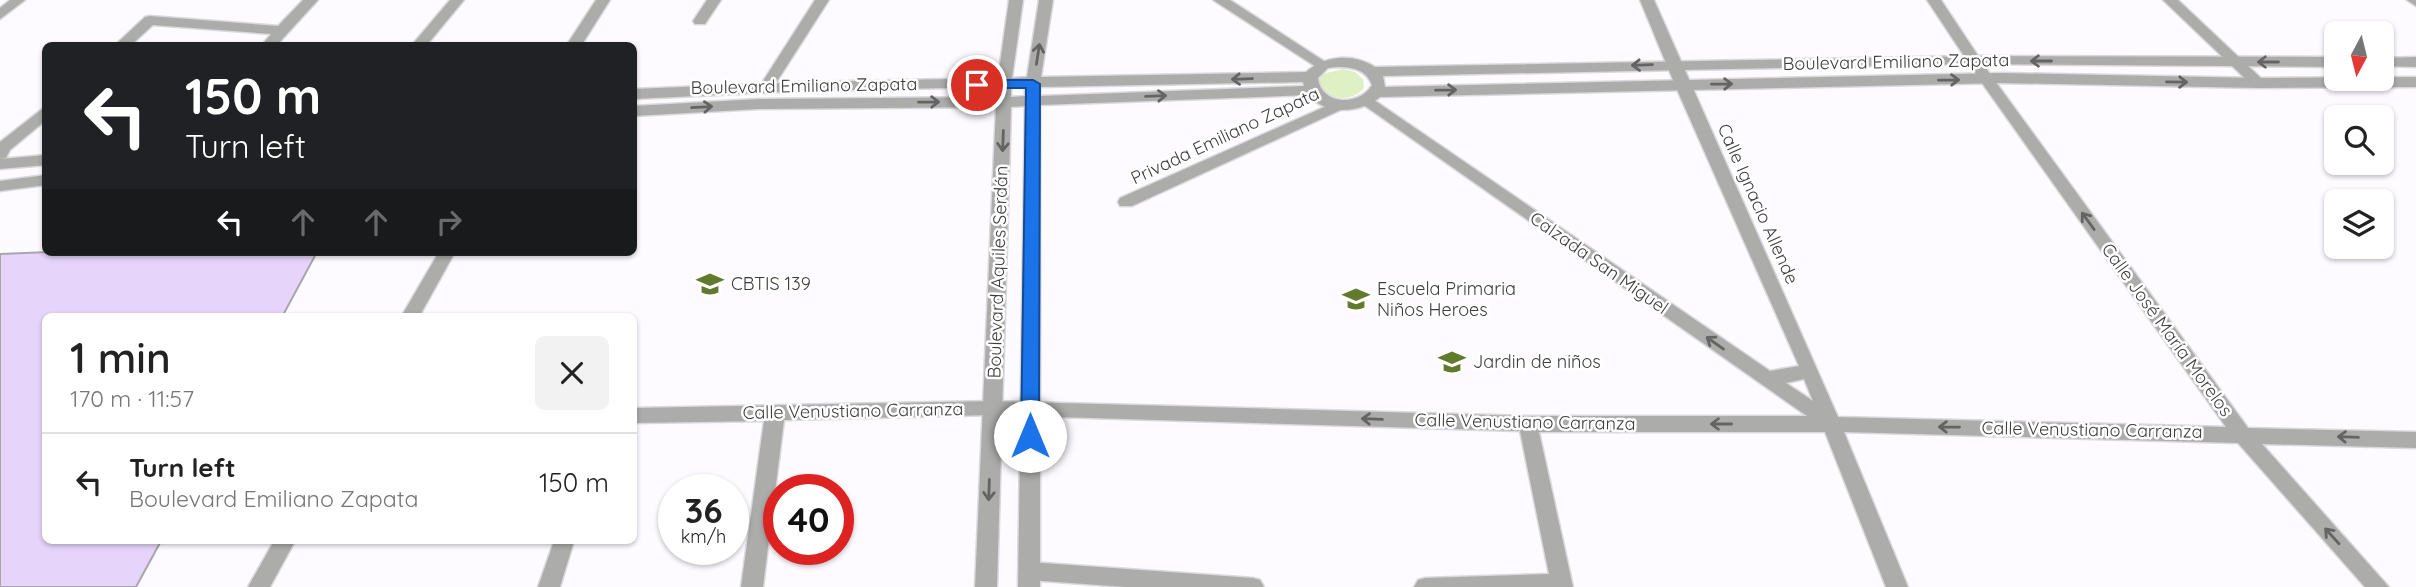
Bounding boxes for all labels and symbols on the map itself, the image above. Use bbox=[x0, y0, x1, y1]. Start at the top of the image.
north arrow bbox=[2324, 21, 2394, 91]
one-way arrow bbox=[1032, 43, 1045, 66]
street label: Boulevard Emiliano Zapata bbox=[1783, 48, 2009, 75]
one-way arrow bbox=[2029, 54, 2052, 67]
pin bbox=[947, 55, 1007, 115]
one-way arrow bbox=[2257, 55, 2280, 69]
one-way arrow bbox=[1630, 59, 1653, 72]
street label: Boulevard Emiliano Zapata bbox=[691, 72, 917, 99]
one-way arrow bbox=[1231, 72, 1254, 86]
one-way arrow bbox=[1938, 74, 1961, 87]
one-way arrow bbox=[2165, 75, 2188, 88]
one-way arrow bbox=[1710, 78, 1733, 91]
street label: Privada Emiliano Zapata bbox=[1127, 82, 1323, 189]
one-way arrow bbox=[1434, 84, 1457, 97]
one-way arrow bbox=[1145, 90, 1168, 103]
one-way arrow bbox=[917, 96, 940, 109]
one-way arrow bbox=[690, 101, 713, 114]
street label: Calle Ignacio Allende bbox=[1713, 120, 1804, 288]
one-way arrow bbox=[997, 129, 1010, 152]
street label: Boulevard Aquiles Serdán bbox=[982, 165, 1013, 379]
street label: Calzada San Miguel bbox=[1526, 206, 1673, 319]
one-way arrow bbox=[2081, 212, 2096, 231]
street label: Calle José María Morelos bbox=[2097, 239, 2238, 421]
school or university icon: CBTIS 139 bbox=[695, 269, 725, 299]
place label: CBTIS 139 bbox=[731, 272, 811, 295]
place label: Escuela Primaria Niños Heroes bbox=[1377, 277, 1516, 321]
school or university icon: Escuela Primaria Niños Heroes bbox=[1341, 284, 1371, 314]
one-way arrow bbox=[1706, 336, 1725, 350]
school or university icon: Jardin de niños bbox=[1437, 347, 1467, 377]
place label: Jardin de niños bbox=[1473, 350, 1601, 373]
street label: Calle Venustiano Carranza bbox=[742, 397, 964, 424]
position arrow bbox=[993, 399, 1067, 473]
street label: Calle Venustiano Carranza bbox=[1414, 408, 1636, 435]
one-way arrow bbox=[1360, 413, 1383, 426]
street label: Calle Venustiano Carranza bbox=[1981, 416, 2203, 443]
one-way arrow bbox=[1710, 417, 1733, 431]
one-way arrow bbox=[1938, 420, 1961, 434]
one-way arrow bbox=[2337, 431, 2360, 444]
speed limit sign: 40 bbox=[763, 474, 854, 565]
one-way arrow bbox=[983, 479, 996, 502]
one-way arrow bbox=[2324, 527, 2340, 545]

